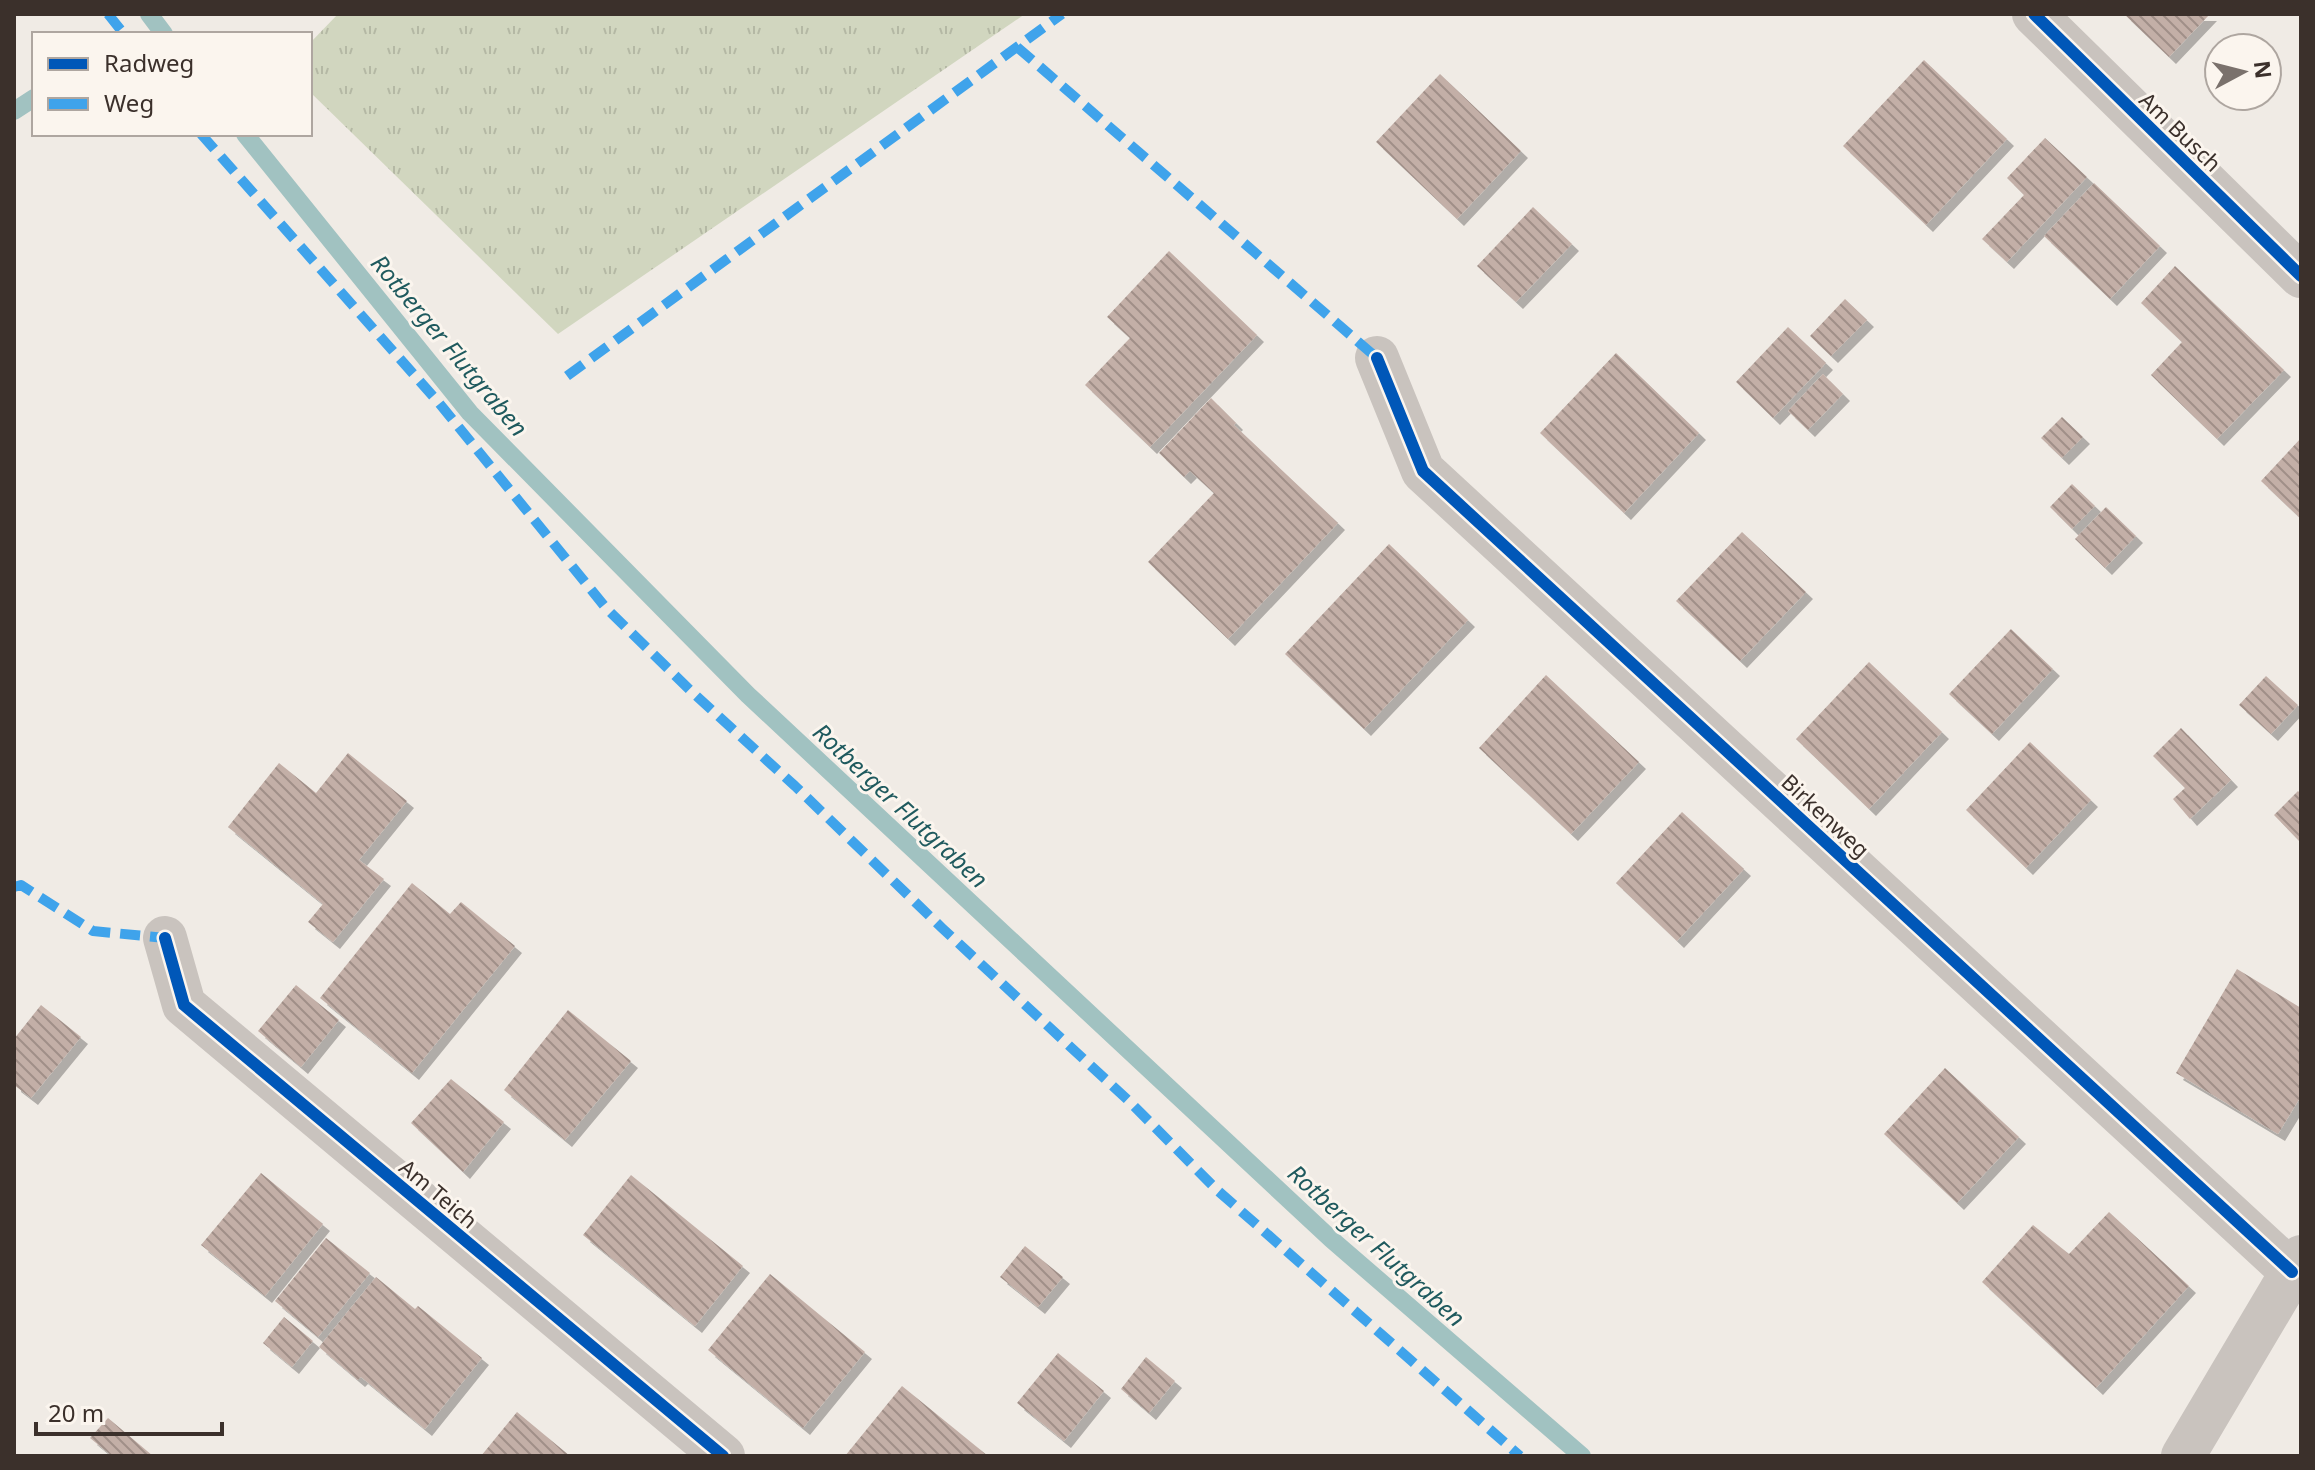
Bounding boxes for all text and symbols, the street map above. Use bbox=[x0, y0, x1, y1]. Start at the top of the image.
legend bbox=[32, 32, 312, 136]
north arrow bbox=[2203, 32, 2283, 112]
text: Radweg bbox=[104, 46, 194, 79]
text: N bbox=[2248, 59, 2280, 80]
street label: Am Busch bbox=[2134, 84, 2228, 178]
text: Weg bbox=[104, 86, 154, 119]
water label: Rotberger Flutgraben bbox=[364, 247, 536, 443]
water label: Rotberger Flutgraben bbox=[806, 715, 996, 895]
street label: Birkenweg bbox=[1776, 767, 1876, 863]
street label: Am Teich bbox=[394, 1152, 484, 1234]
water label: Rotberger Flutgraben bbox=[1281, 1156, 1473, 1334]
scale bar bbox=[36, 1386, 222, 1436]
text: 20 m bbox=[48, 1396, 104, 1429]

